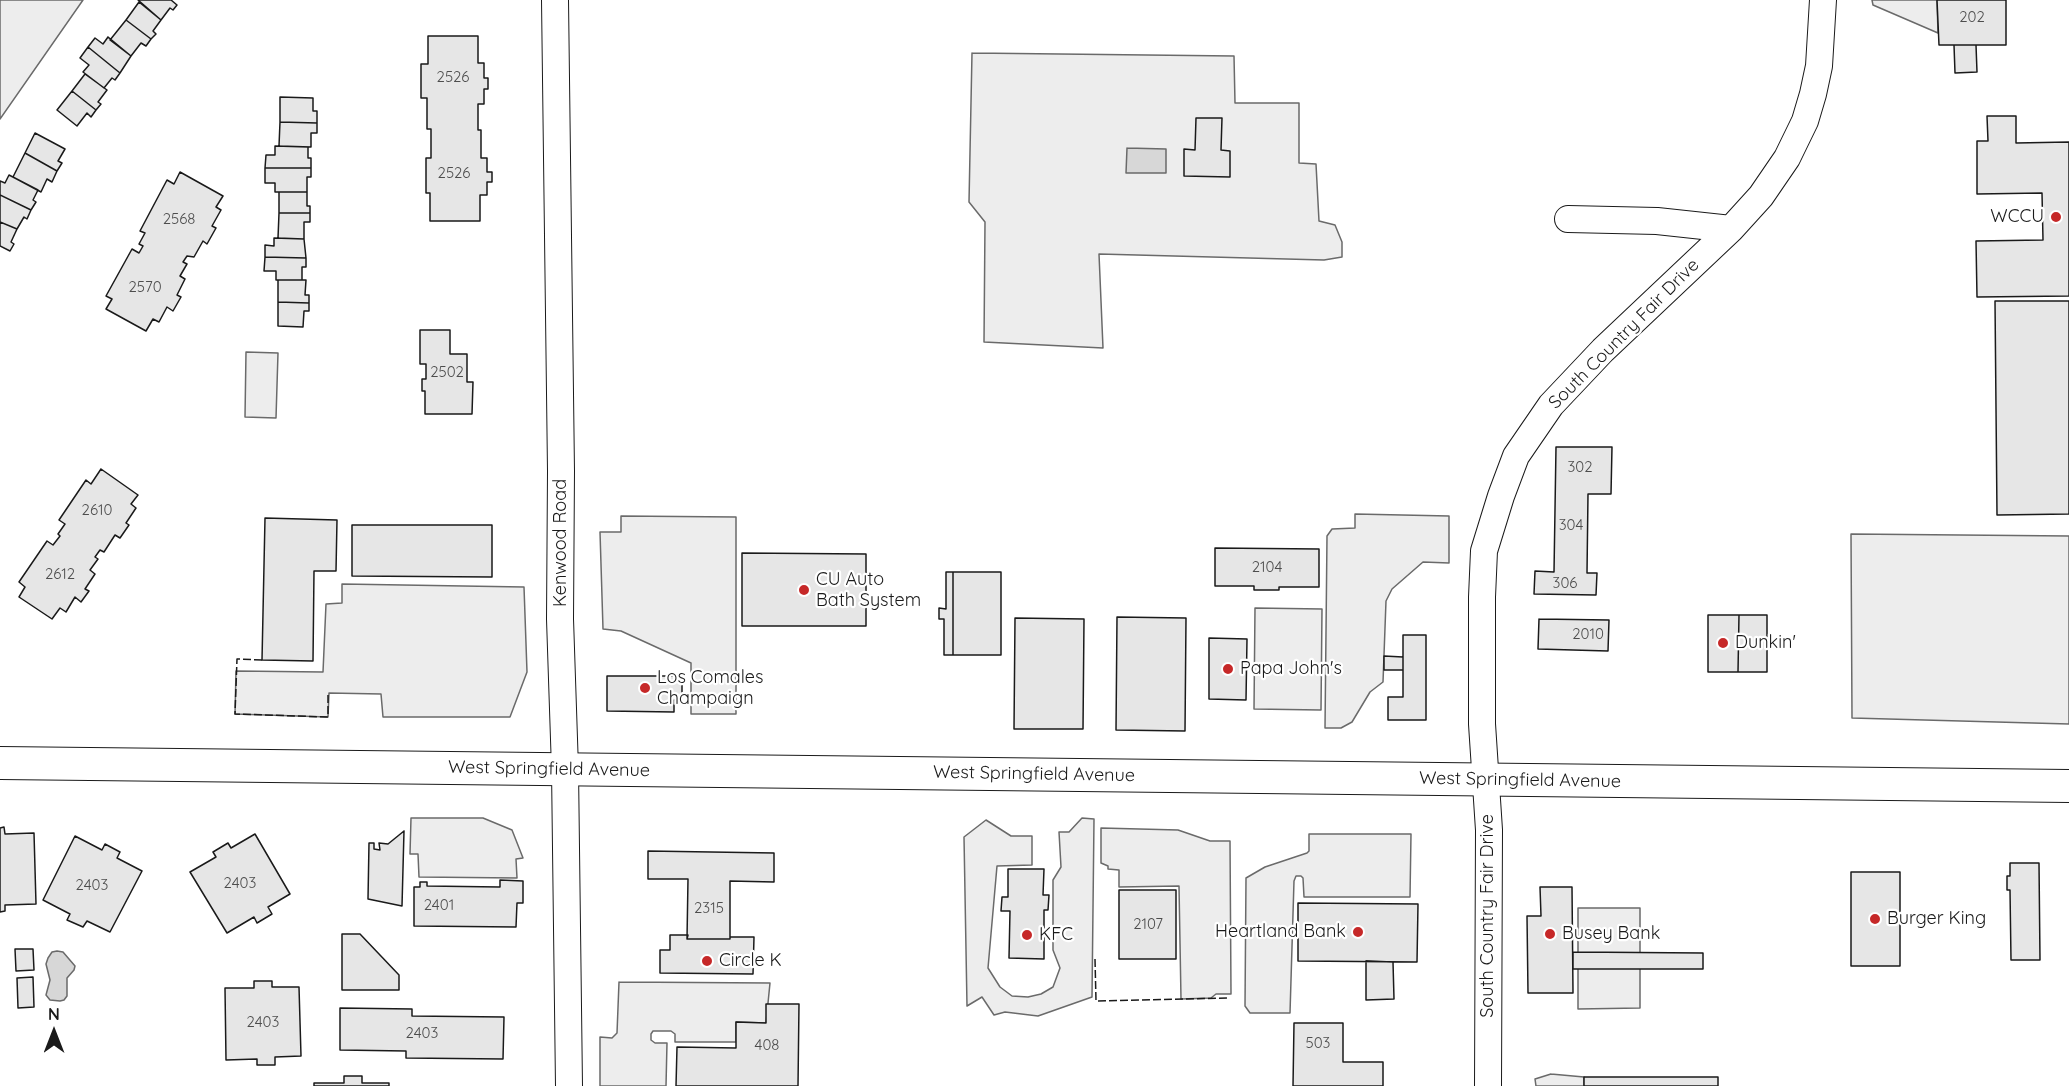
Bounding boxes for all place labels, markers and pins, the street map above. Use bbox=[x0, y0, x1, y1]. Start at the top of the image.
place label: WCCU bbox=[1990, 206, 2044, 228]
marker: WCCU bbox=[2049, 210, 2063, 224]
place label: CU Auto Bath System bbox=[816, 569, 921, 612]
marker: CU Auto Bath System bbox=[797, 583, 811, 597]
place label: Dunkin' bbox=[1735, 632, 1796, 654]
marker: Dunkin' bbox=[1716, 636, 1730, 650]
place label: Papa John's bbox=[1240, 658, 1342, 680]
marker: Papa John's bbox=[1221, 662, 1235, 676]
place label: Los Comales Champaign bbox=[657, 667, 763, 710]
marker: Los Comales Champaign bbox=[638, 681, 652, 695]
place label: Burger King bbox=[1887, 908, 1986, 930]
marker: Burger King bbox=[1868, 912, 1882, 926]
place label: Heartland Bank bbox=[1215, 921, 1346, 943]
place label: Busey Bank bbox=[1562, 923, 1660, 945]
place label: KFC bbox=[1039, 924, 1073, 946]
marker: Heartland Bank bbox=[1351, 925, 1365, 939]
marker: Busey Bank bbox=[1543, 927, 1557, 941]
marker: KFC bbox=[1020, 928, 1034, 942]
place label: Circle K bbox=[719, 950, 782, 972]
marker: Circle K bbox=[700, 954, 714, 968]

